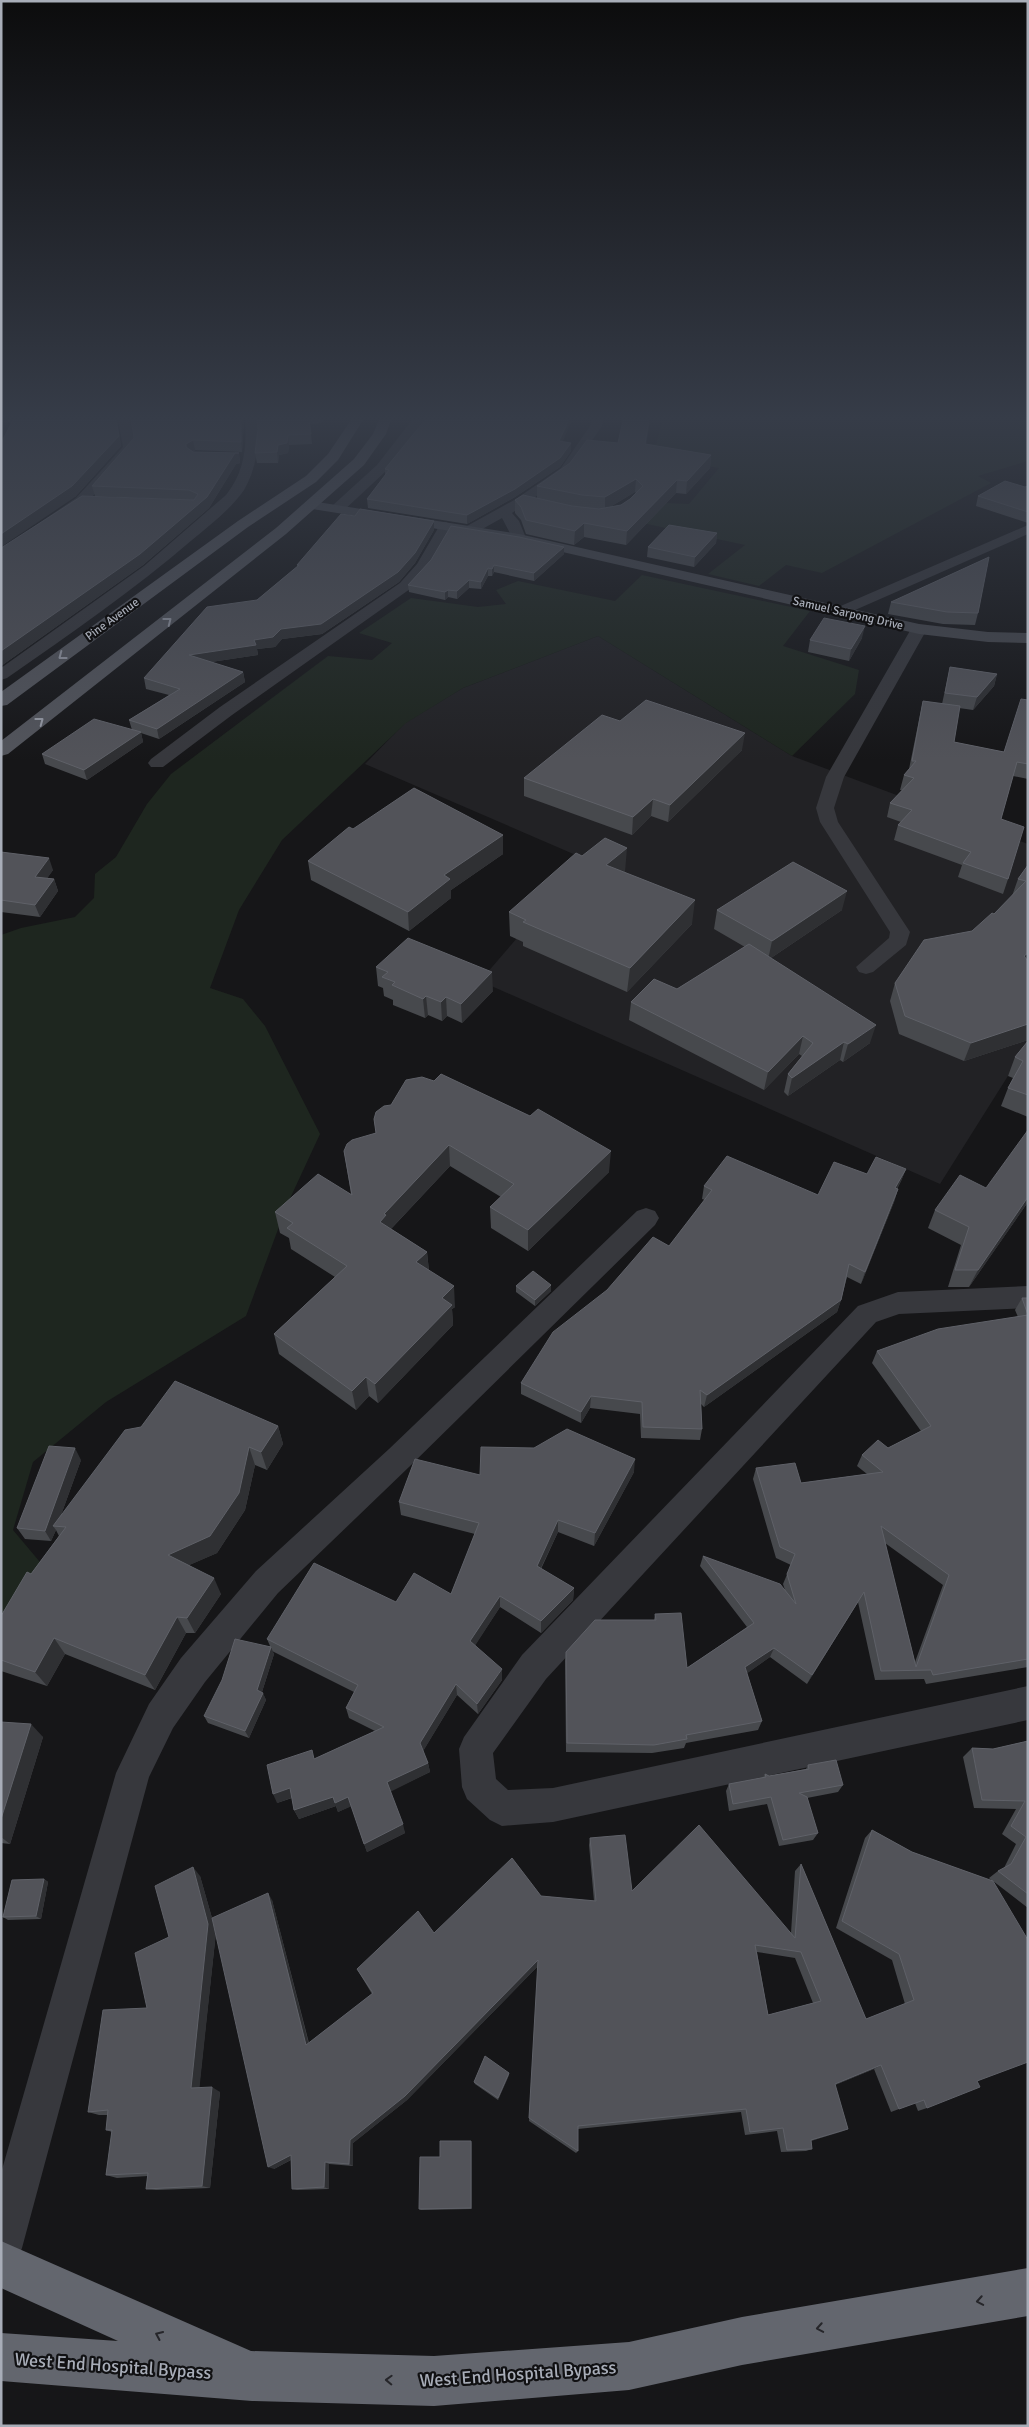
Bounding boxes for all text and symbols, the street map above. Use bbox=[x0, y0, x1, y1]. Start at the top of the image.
street label: Samuel Sarpong Drive bbox=[791, 593, 905, 634]
street label: Pine Avenue bbox=[82, 595, 142, 644]
one-way arrow bbox=[162, 618, 171, 626]
one-way arrow bbox=[58, 650, 68, 659]
one-way arrow bbox=[34, 718, 44, 727]
one-way arrow bbox=[975, 2295, 984, 2305]
one-way arrow bbox=[815, 2322, 824, 2332]
one-way arrow bbox=[155, 2331, 164, 2341]
street label: West End Hospital Bypass bbox=[14, 2348, 212, 2384]
street label: West End Hospital Bypass bbox=[419, 2356, 617, 2392]
one-way arrow bbox=[385, 2375, 392, 2385]

